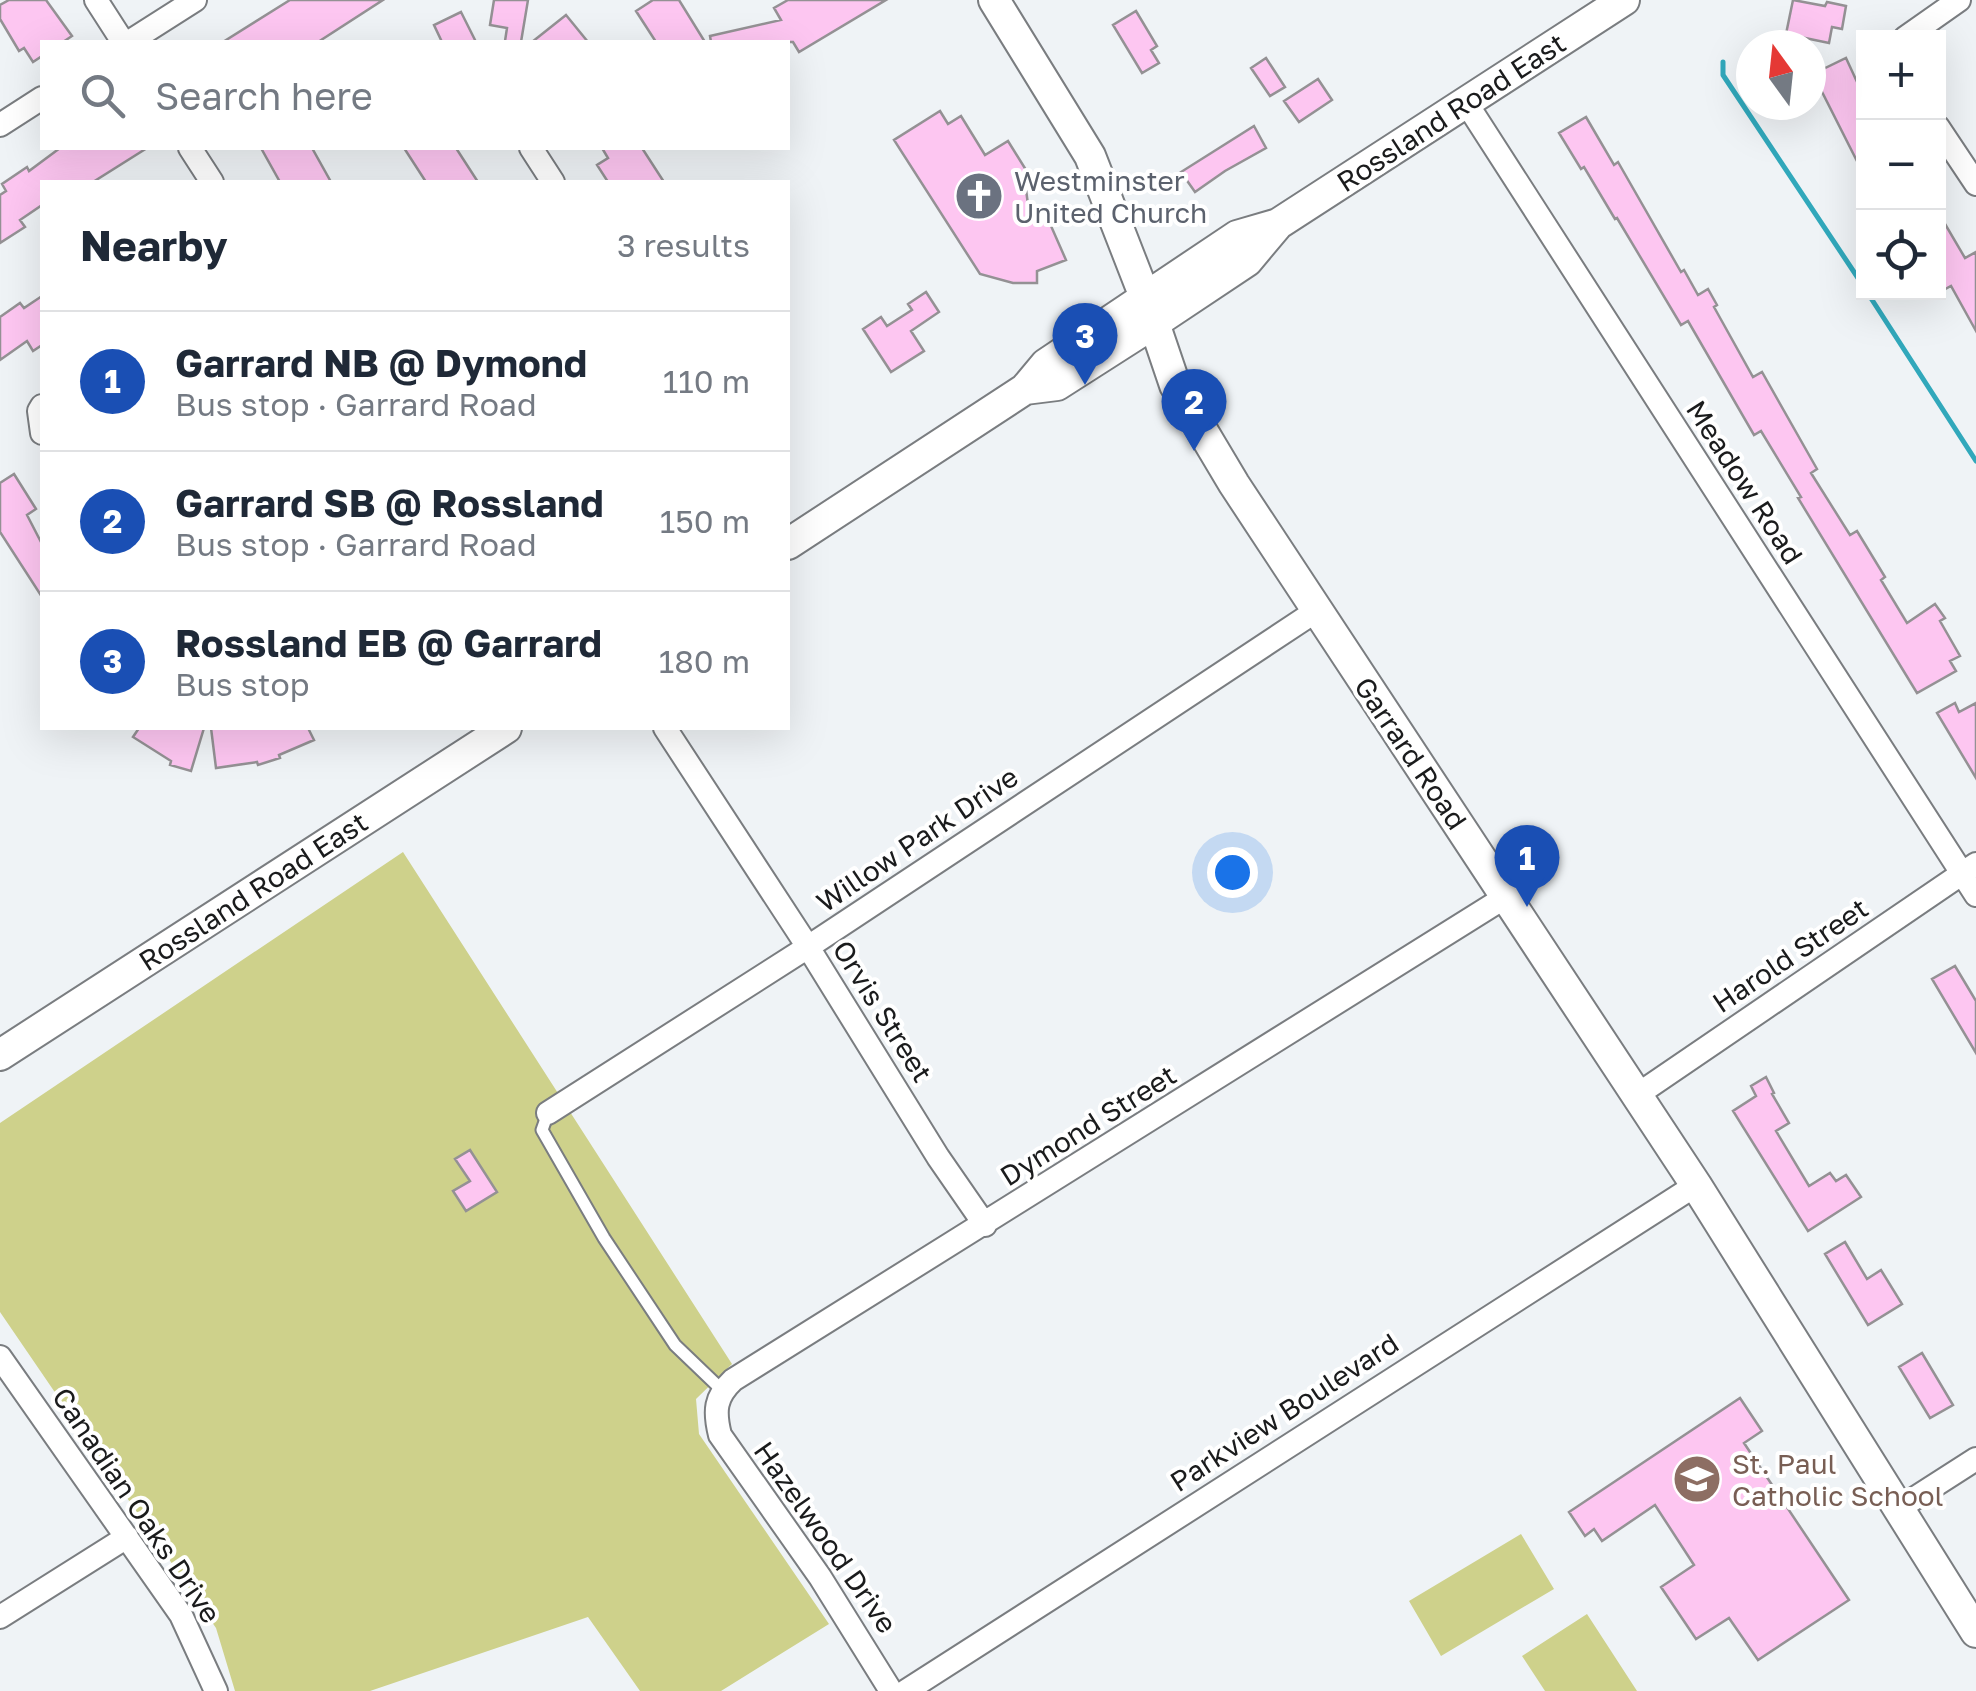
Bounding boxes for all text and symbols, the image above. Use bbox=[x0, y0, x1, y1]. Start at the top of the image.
street label: Rossland Road East bbox=[1331, 26, 1571, 198]
north arrow bbox=[1736, 30, 1826, 120]
map controls bbox=[1856, 30, 1946, 300]
button: + bbox=[1856, 30, 1946, 120]
search box bbox=[40, 40, 790, 150]
icon: search bbox=[75, 68, 130, 123]
text: Search here bbox=[155, 73, 373, 118]
button: − bbox=[1856, 120, 1946, 210]
place label: Westminster United Church bbox=[1014, 164, 1207, 229]
church icon: Westminster United Church bbox=[953, 170, 1005, 222]
button: locate bbox=[1856, 210, 1946, 300]
text: Nearby bbox=[80, 220, 228, 270]
text: 3 results bbox=[617, 226, 750, 264]
pin: 3 bbox=[1052, 302, 1118, 385]
text: Garrard NB @ Dymond bbox=[175, 340, 587, 385]
text: 1 bbox=[104, 362, 121, 400]
text: 110 m bbox=[663, 362, 750, 400]
pin: 2 bbox=[1162, 368, 1226, 451]
text: Bus stop · Garrard Road bbox=[175, 385, 537, 423]
street label: Meadow Road bbox=[1680, 394, 1810, 570]
text: Garrard SB @ Rossland bbox=[175, 480, 604, 525]
text: 2 bbox=[103, 502, 122, 540]
text: 150 m bbox=[660, 502, 750, 540]
text: Bus stop · Garrard Road bbox=[175, 525, 537, 563]
text: Rossland EB @ Garrard bbox=[175, 620, 602, 665]
text: 3 bbox=[103, 642, 122, 680]
text: 180 m bbox=[659, 642, 750, 680]
text: Bus stop bbox=[175, 665, 309, 703]
street label: Garrard Road bbox=[1348, 671, 1474, 835]
street label: Willow Park Drive bbox=[810, 760, 1024, 918]
street label: Rossland Road East bbox=[133, 805, 373, 977]
pin: 1 bbox=[1494, 824, 1560, 907]
your location bbox=[1207, 847, 1258, 898]
street label: Harold Street bbox=[1706, 891, 1874, 1019]
street label: Orvis Street bbox=[827, 934, 939, 1088]
street label: Dymond Street bbox=[994, 1058, 1182, 1192]
street label: Parkview Boulevard bbox=[1164, 1326, 1404, 1498]
street label: Canadian Oaks Drive bbox=[46, 1381, 228, 1629]
street label: Hazelwood Drive bbox=[748, 1435, 904, 1639]
place label: St. Paul Catholic School bbox=[1732, 1447, 1944, 1512]
school or university icon: St. Paul Catholic School bbox=[1671, 1453, 1723, 1505]

